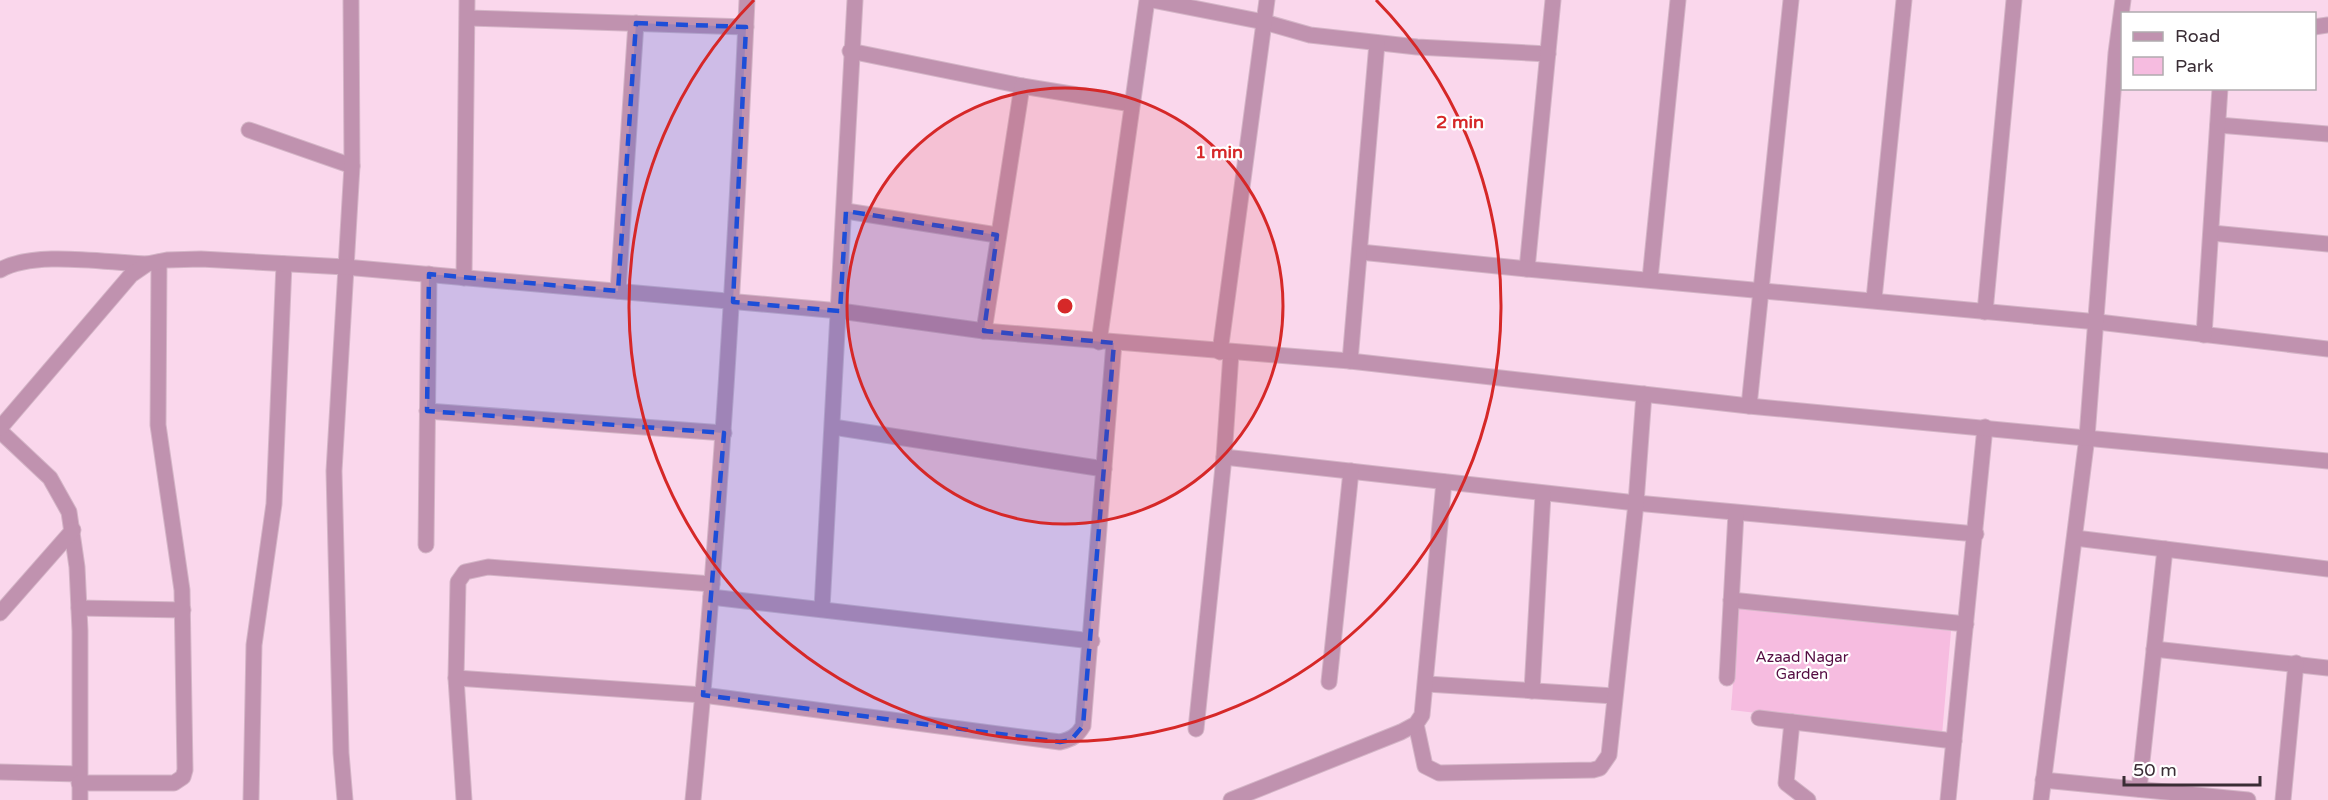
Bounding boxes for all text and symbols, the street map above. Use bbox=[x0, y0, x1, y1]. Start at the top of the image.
legend bbox=[2121, 12, 2316, 90]
text: Road bbox=[2175, 25, 2220, 47]
text: Park bbox=[2175, 55, 2214, 77]
text: 2 min bbox=[1436, 111, 1484, 133]
text: 1 min bbox=[1195, 141, 1243, 163]
centre of rings bbox=[1055, 296, 1075, 316]
park label: Azaad Nagar Garden bbox=[1755, 648, 1849, 683]
scale bar bbox=[2124, 749, 2260, 787]
text: 50 m bbox=[2133, 759, 2177, 781]

